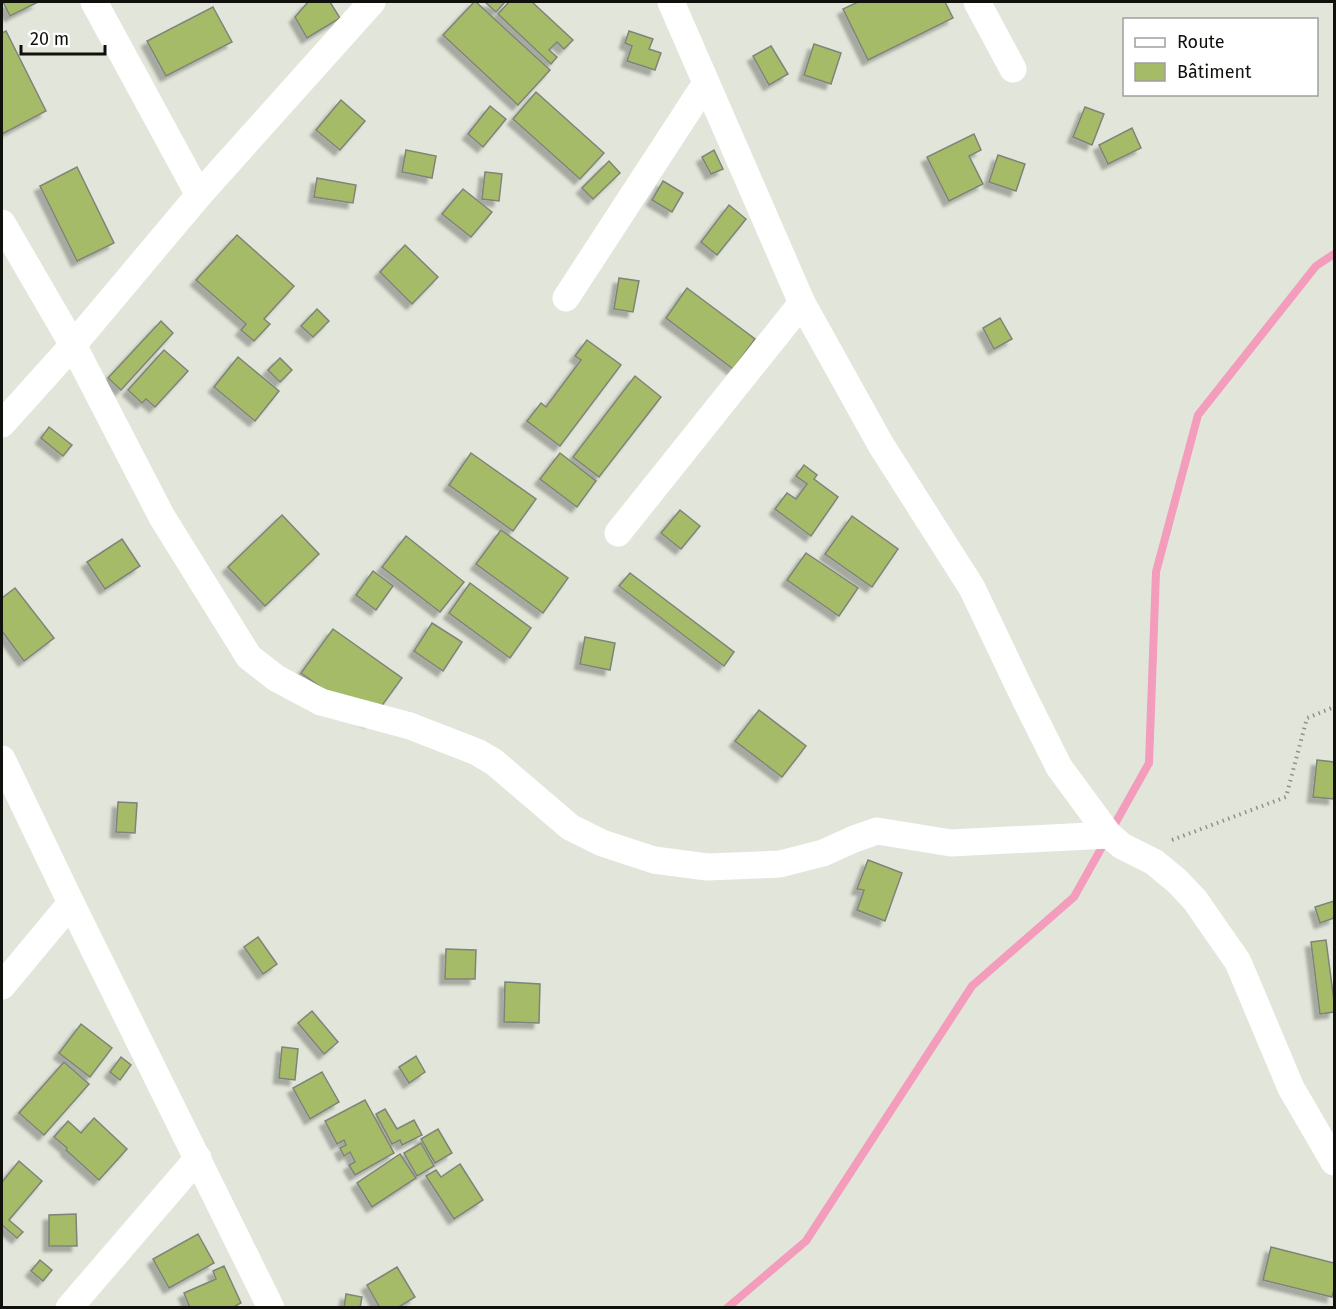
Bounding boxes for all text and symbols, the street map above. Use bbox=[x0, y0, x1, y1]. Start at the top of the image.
scale bar bbox=[21, 18, 105, 56]
legend bbox=[1123, 18, 1318, 96]
text: 20 m bbox=[30, 28, 69, 50]
text: Route bbox=[1177, 31, 1225, 53]
text: Bâtiment bbox=[1177, 61, 1252, 83]

